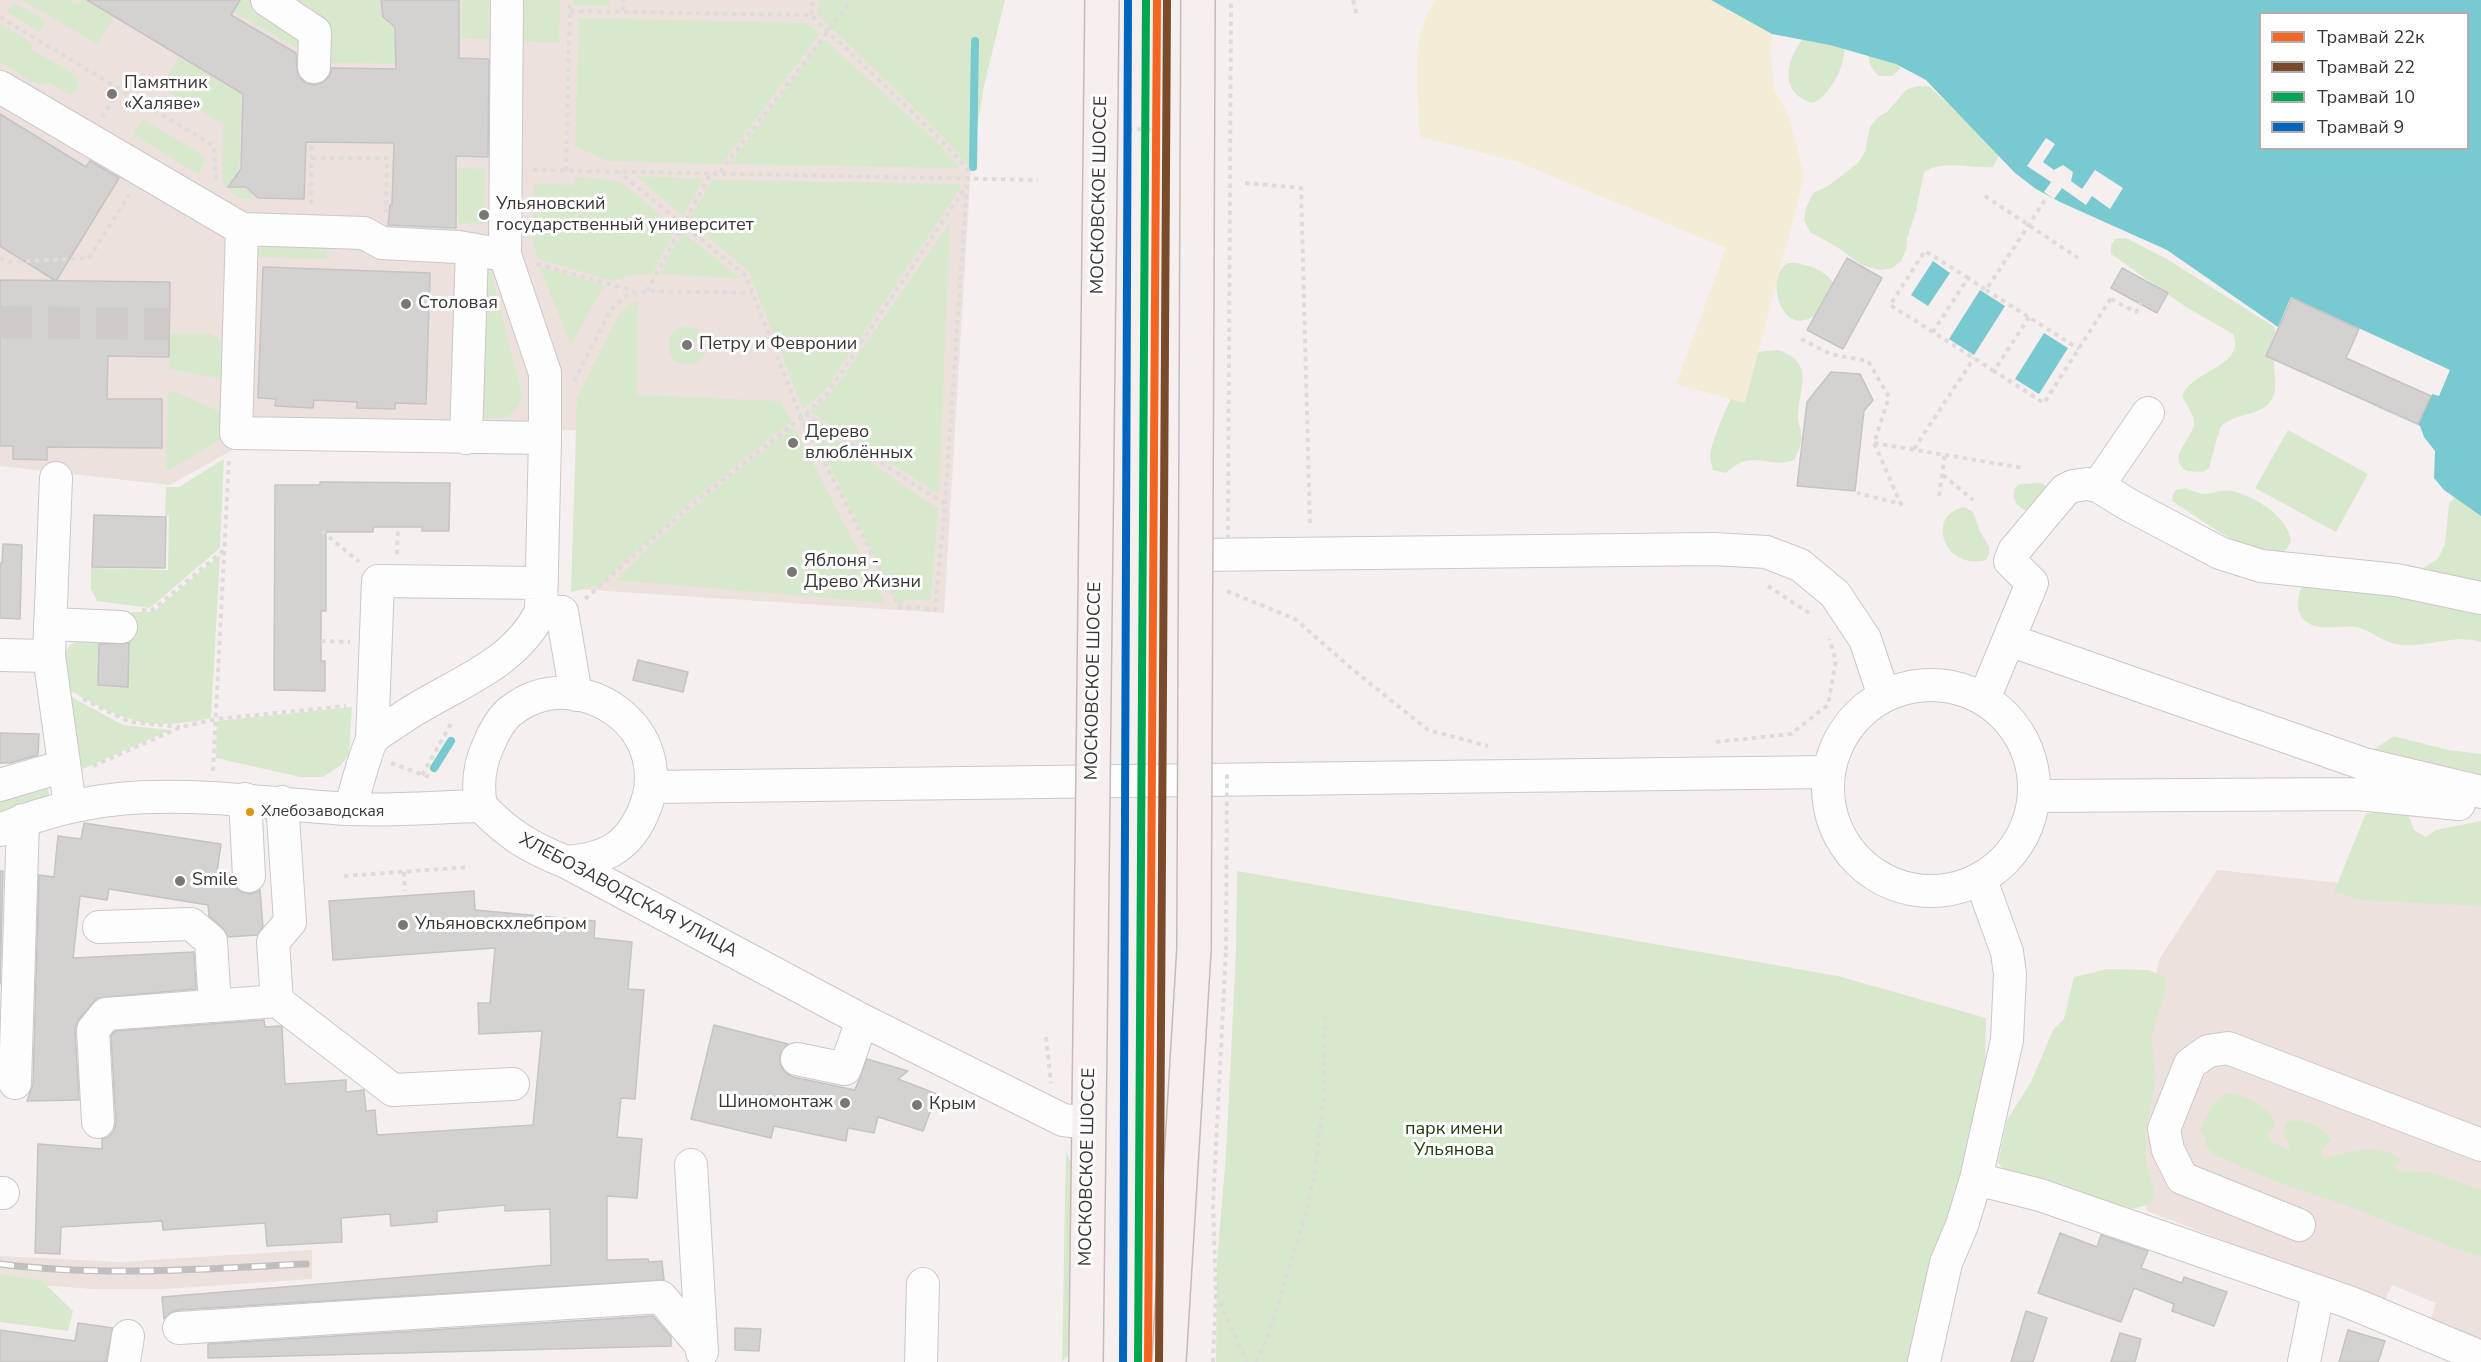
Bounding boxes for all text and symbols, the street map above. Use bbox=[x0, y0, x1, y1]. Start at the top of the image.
legend bbox=[2259, 12, 2469, 150]
text: Трамвай 22к bbox=[2317, 25, 2424, 49]
text: Трамвай 22 bbox=[2317, 55, 2415, 79]
place label: Памятник «Халяве» bbox=[124, 73, 207, 116]
text: Трамвай 10 bbox=[2317, 85, 2415, 109]
marker: Памятник «Халяве» bbox=[105, 87, 119, 101]
street label: МОСКОВСКОЕ ШОССЕ bbox=[1087, 96, 1113, 294]
text: Трамвай 9 bbox=[2317, 115, 2404, 139]
place label: Ульяновский государственный университет bbox=[496, 194, 754, 236]
marker: Ульяновский государственный университет bbox=[477, 208, 491, 222]
place label: Столовая bbox=[418, 293, 498, 315]
marker: Столовая bbox=[399, 297, 413, 311]
place label: Петру и Февронии bbox=[699, 334, 857, 356]
marker: Петру и Февронии bbox=[680, 338, 694, 352]
place label: Дерево влюблённых bbox=[805, 422, 913, 464]
marker: Дерево влюблённых bbox=[786, 436, 800, 450]
place label: Яблоня - Древо Жизни bbox=[804, 551, 921, 594]
marker: Яблоня - Древо Жизни bbox=[785, 565, 799, 579]
street label: МОСКОВСКОЕ ШОССЕ bbox=[1081, 582, 1107, 780]
place label: Хлебозаводская bbox=[261, 802, 384, 822]
marker: Хлебозаводская bbox=[244, 806, 256, 818]
street label: ХЛЕБОЗАВОДСКАЯ УЛИЦА bbox=[515, 829, 741, 963]
place label: Smile bbox=[192, 870, 237, 892]
marker: Smile bbox=[173, 874, 187, 888]
place label: Ульяновскхлебпром bbox=[415, 914, 587, 936]
marker: Ульяновскхлебпром bbox=[396, 918, 410, 932]
street label: МОСКОВСКОЕ ШОССЕ bbox=[1075, 1068, 1101, 1266]
place label: Шиномонтаж bbox=[718, 1092, 833, 1114]
place label: Крым bbox=[929, 1094, 976, 1116]
marker: Шиномонтаж bbox=[838, 1096, 852, 1110]
marker: Крым bbox=[910, 1098, 924, 1112]
park label: парк имени Ульянова bbox=[1405, 1119, 1503, 1162]

